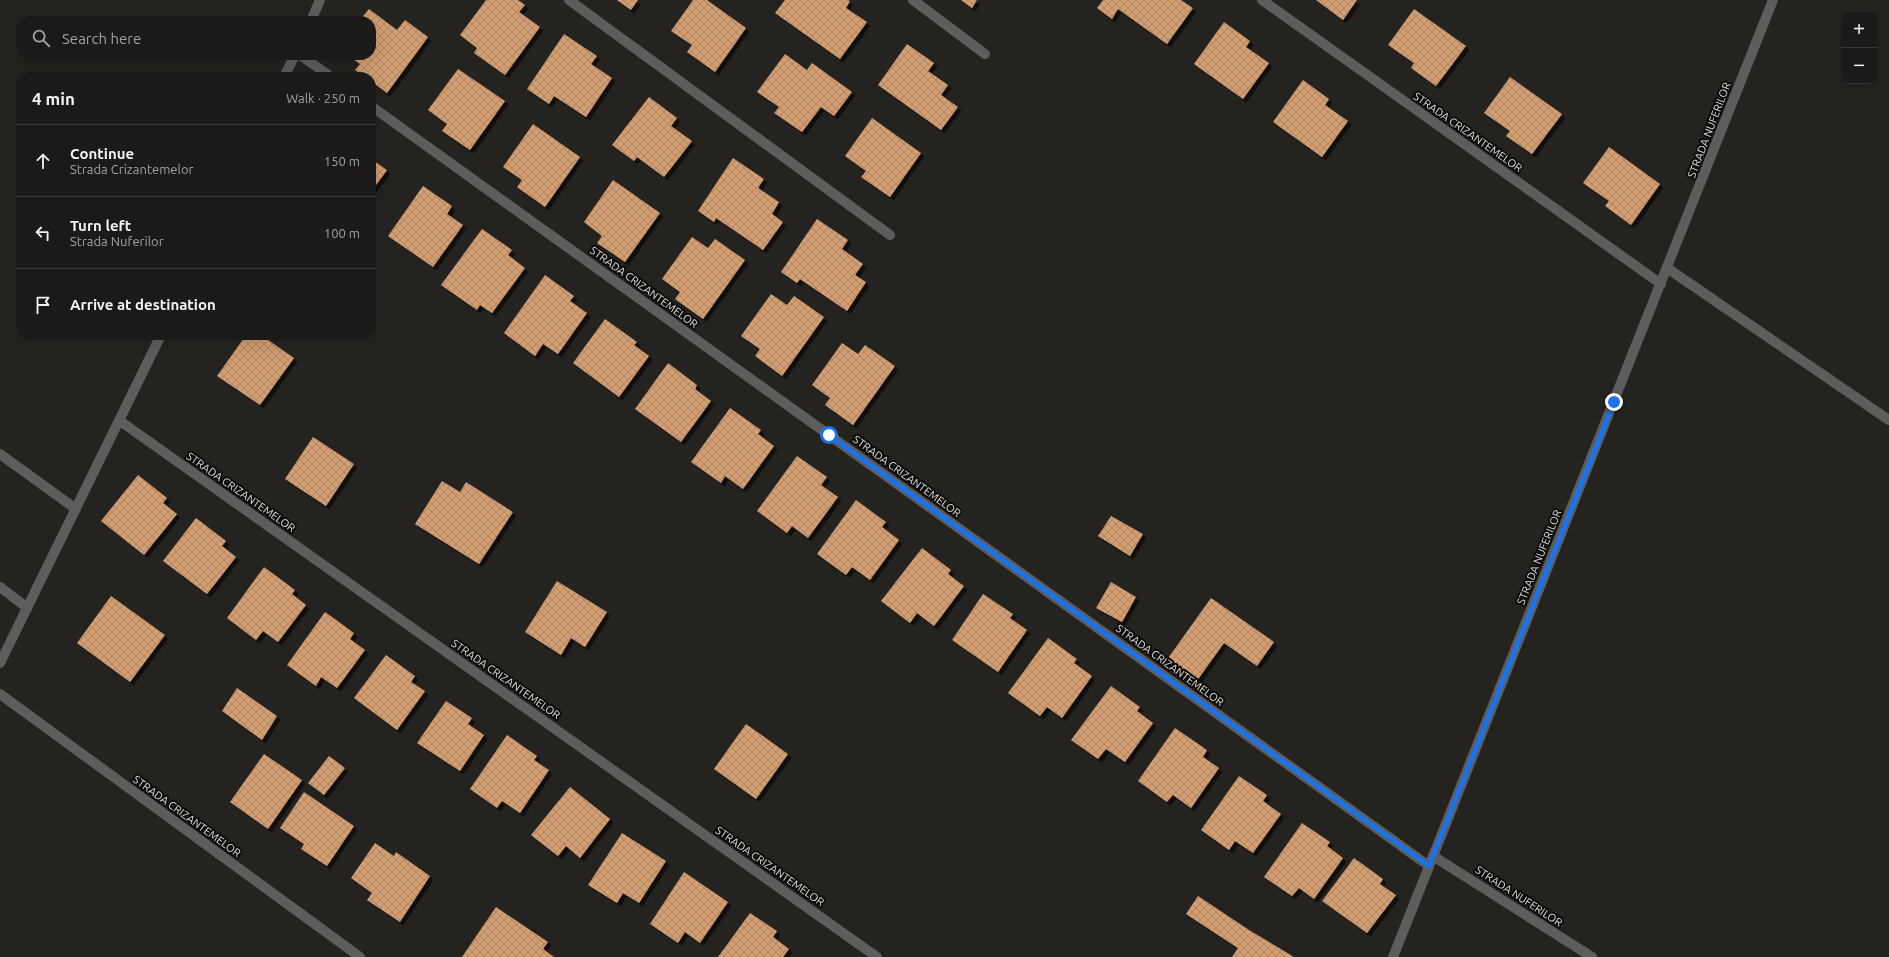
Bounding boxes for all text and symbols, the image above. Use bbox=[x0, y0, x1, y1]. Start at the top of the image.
map controls bbox=[1841, 12, 1877, 84]
button: + bbox=[1841, 12, 1877, 48]
search box bbox=[16, 16, 376, 60]
icon: search bbox=[30, 27, 52, 49]
text: Search here bbox=[62, 30, 141, 47]
button: − bbox=[1841, 48, 1877, 84]
street label: STRADA NUFERILOR bbox=[1685, 81, 1733, 179]
text: 4 min bbox=[32, 89, 75, 108]
street label: STRADA CRIZANTEMELOR bbox=[1411, 90, 1525, 174]
text: Walk · 250 m bbox=[286, 91, 360, 105]
text: Continue bbox=[70, 145, 134, 162]
icon: ahead bbox=[32, 150, 54, 172]
text: 150 m bbox=[324, 154, 360, 168]
text: Strada Crizantemelor bbox=[70, 162, 194, 176]
text: Turn left bbox=[70, 217, 131, 234]
icon: left bbox=[32, 222, 54, 244]
text: 100 m bbox=[324, 226, 360, 240]
text: Strada Nuferilor bbox=[70, 234, 164, 248]
street label: STRADA CRIZANTEMELOR bbox=[588, 244, 700, 330]
icon: arrive bbox=[32, 294, 54, 316]
text: Arrive at destination bbox=[70, 296, 216, 313]
route end bbox=[1605, 393, 1623, 411]
route start bbox=[820, 426, 838, 444]
street label: STRADA CRIZANTEMELOR bbox=[851, 433, 963, 519]
street label: STRADA CRIZANTEMELOR bbox=[184, 450, 298, 534]
street label: STRADA NUFERILOR bbox=[1514, 508, 1564, 606]
street label: STRADA CRIZANTEMELOR bbox=[1114, 622, 1226, 708]
street label: STRADA CRIZANTEMELOR bbox=[449, 637, 563, 721]
street label: STRADA CRIZANTEMELOR bbox=[131, 773, 243, 859]
street label: STRADA CRIZANTEMELOR bbox=[713, 824, 827, 908]
street label: STRADA NUFERILOR bbox=[1473, 863, 1565, 929]

